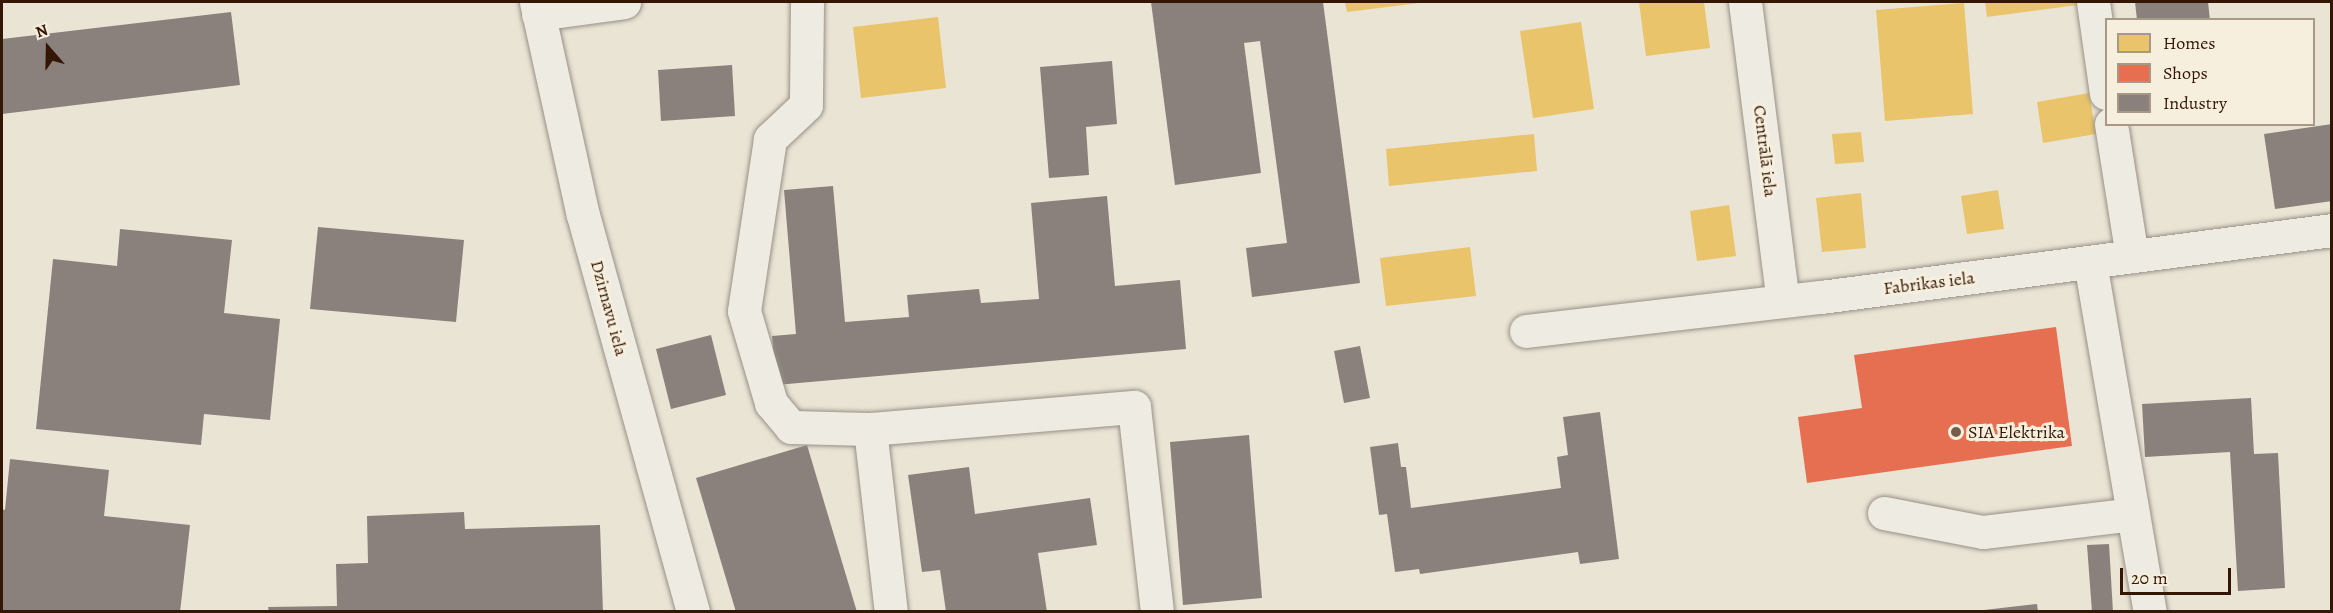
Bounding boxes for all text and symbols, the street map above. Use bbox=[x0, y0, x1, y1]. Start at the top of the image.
north arrow bbox=[18, 18, 78, 78]
legend bbox=[2105, 18, 2315, 126]
text: N bbox=[33, 19, 51, 43]
text: Homes bbox=[2163, 31, 2215, 55]
text: Shops bbox=[2163, 61, 2208, 85]
text: Industry bbox=[2163, 91, 2227, 115]
street label: Centrālā iela bbox=[1749, 104, 1781, 198]
street label: Dzirnavu iela bbox=[586, 258, 632, 358]
street label: Fabrikas iela bbox=[1882, 267, 1976, 299]
place label: SIA Elektrika bbox=[1968, 421, 2065, 443]
marker: SIA Elektrika bbox=[1949, 425, 1963, 439]
scale bar bbox=[2123, 556, 2234, 594]
text: 20 m bbox=[2131, 566, 2168, 590]

